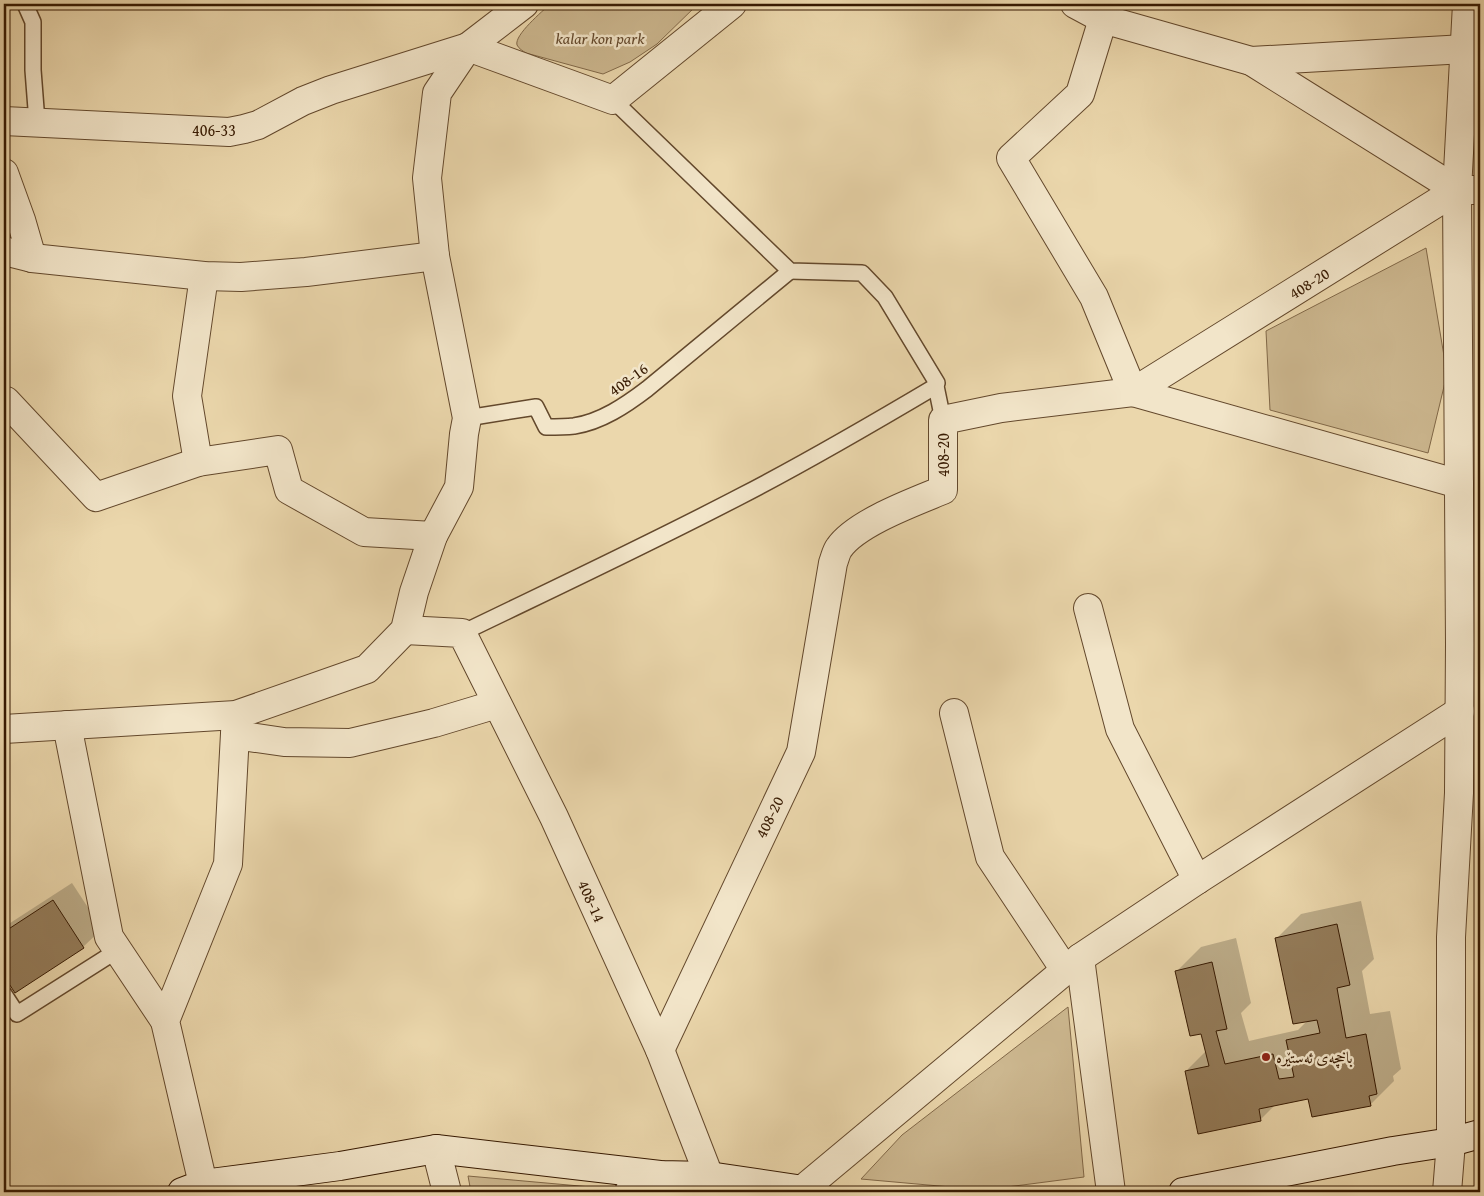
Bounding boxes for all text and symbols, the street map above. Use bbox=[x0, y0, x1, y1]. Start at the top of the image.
park label: kalar kon park bbox=[556, 26, 645, 50]
street label: 406-33 bbox=[192, 118, 236, 142]
street label: 408-20 bbox=[1284, 261, 1334, 305]
street label: 408-16 bbox=[603, 356, 653, 402]
street label: 408-20 bbox=[931, 433, 955, 477]
street label: 408-20 bbox=[749, 792, 790, 842]
street label: 408-14 bbox=[572, 876, 612, 926]
place label: باخچەی ئەستێرە bbox=[1276, 1045, 1353, 1069]
marker: باخچەی ئەستێرە bbox=[1260, 1051, 1272, 1063]

